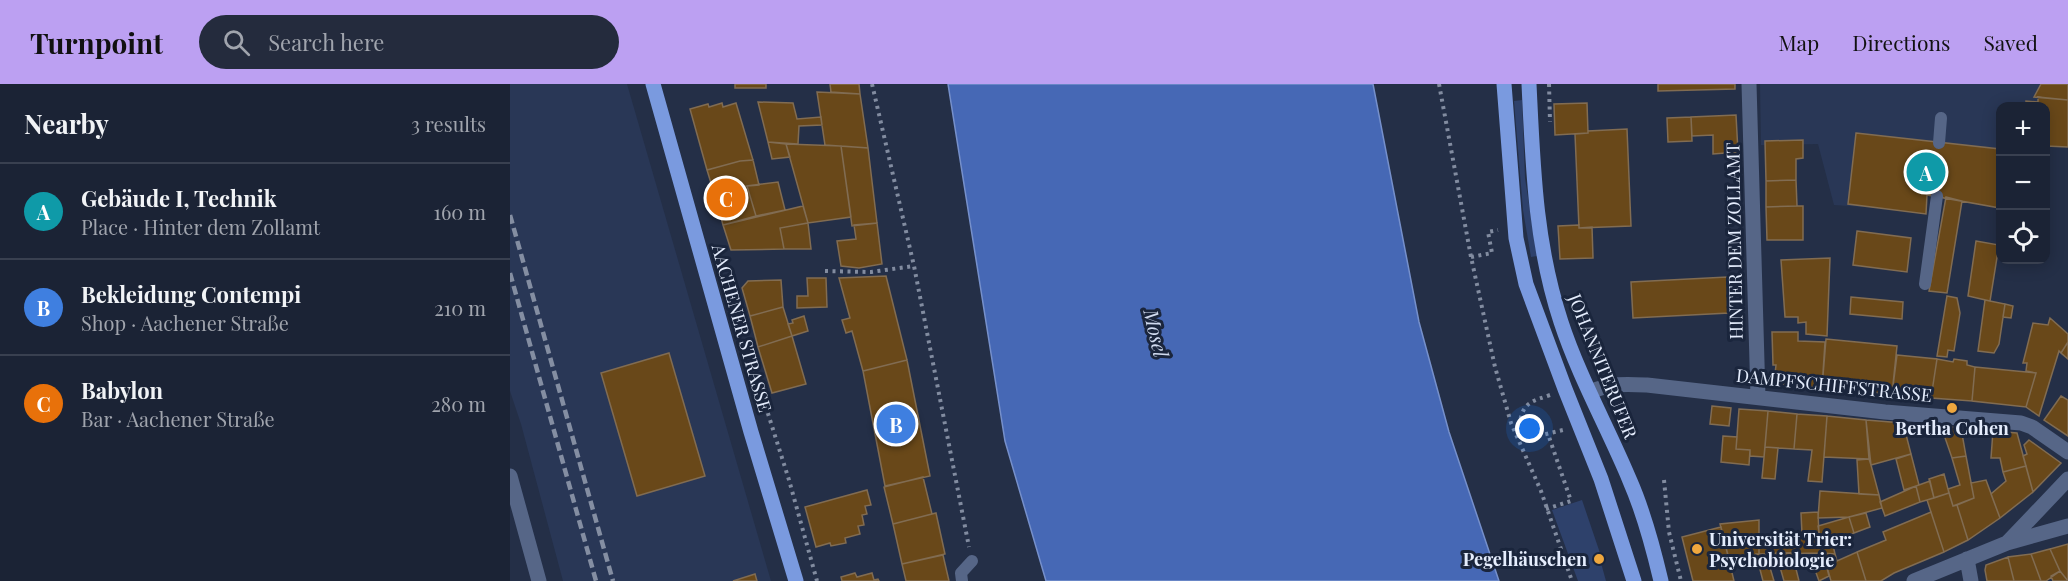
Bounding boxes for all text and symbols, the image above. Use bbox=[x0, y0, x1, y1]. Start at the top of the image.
search box bbox=[199, 15, 619, 69]
text: Turnpoint bbox=[30, 24, 163, 61]
icon: search bbox=[220, 26, 253, 59]
text: Search here bbox=[268, 27, 384, 57]
text: Map bbox=[1778, 28, 1819, 56]
text: Directions bbox=[1852, 28, 1950, 56]
text: Saved bbox=[1983, 28, 2038, 56]
map controls bbox=[1996, 102, 2050, 264]
button: + bbox=[1996, 102, 2050, 156]
text: Nearby bbox=[24, 106, 109, 141]
text: 3 results bbox=[411, 110, 486, 137]
street label: HINTER DEM ZOLLAMT bbox=[1720, 142, 1748, 340]
pin: A bbox=[1906, 150, 1946, 194]
button: − bbox=[1996, 156, 2050, 210]
pin: C bbox=[706, 176, 746, 220]
text: Gebäude I, Technik bbox=[81, 183, 277, 213]
text: A bbox=[37, 198, 50, 225]
text: 160 m bbox=[434, 198, 486, 225]
button: locate bbox=[1996, 210, 2050, 264]
text: Place · Hinter dem Zollamt bbox=[81, 213, 320, 240]
street label: AACHENER STRASSE bbox=[706, 240, 777, 415]
text: Bekleidung Contempi bbox=[81, 279, 301, 309]
street label: JOHANNITERUFER bbox=[1563, 289, 1643, 442]
text: B bbox=[37, 294, 50, 321]
text: 210 m bbox=[434, 294, 486, 321]
water label: Mosel bbox=[1138, 305, 1176, 361]
text: Shop · Aachener Straße bbox=[81, 309, 289, 336]
street label: DAMPFSCHIFFSTRASSE bbox=[1735, 363, 1933, 407]
text: Babylon bbox=[81, 375, 163, 405]
text: C bbox=[36, 390, 51, 417]
text: 280 m bbox=[431, 390, 486, 417]
marker: Bertha Cohen bbox=[1945, 401, 1959, 415]
pin: B bbox=[876, 402, 916, 446]
text: Bar · Aachener Straße bbox=[81, 405, 275, 432]
your location bbox=[1515, 414, 1544, 443]
place label: Bertha Cohen bbox=[1895, 416, 2009, 440]
place label: Universität Trier: Psychobiologie bbox=[1709, 527, 1852, 572]
marker: Universität Trier: Psychobiologie bbox=[1690, 542, 1704, 556]
place label: Pegelhäuschen bbox=[1463, 547, 1587, 571]
marker: Pegelhäuschen bbox=[1592, 552, 1606, 566]

